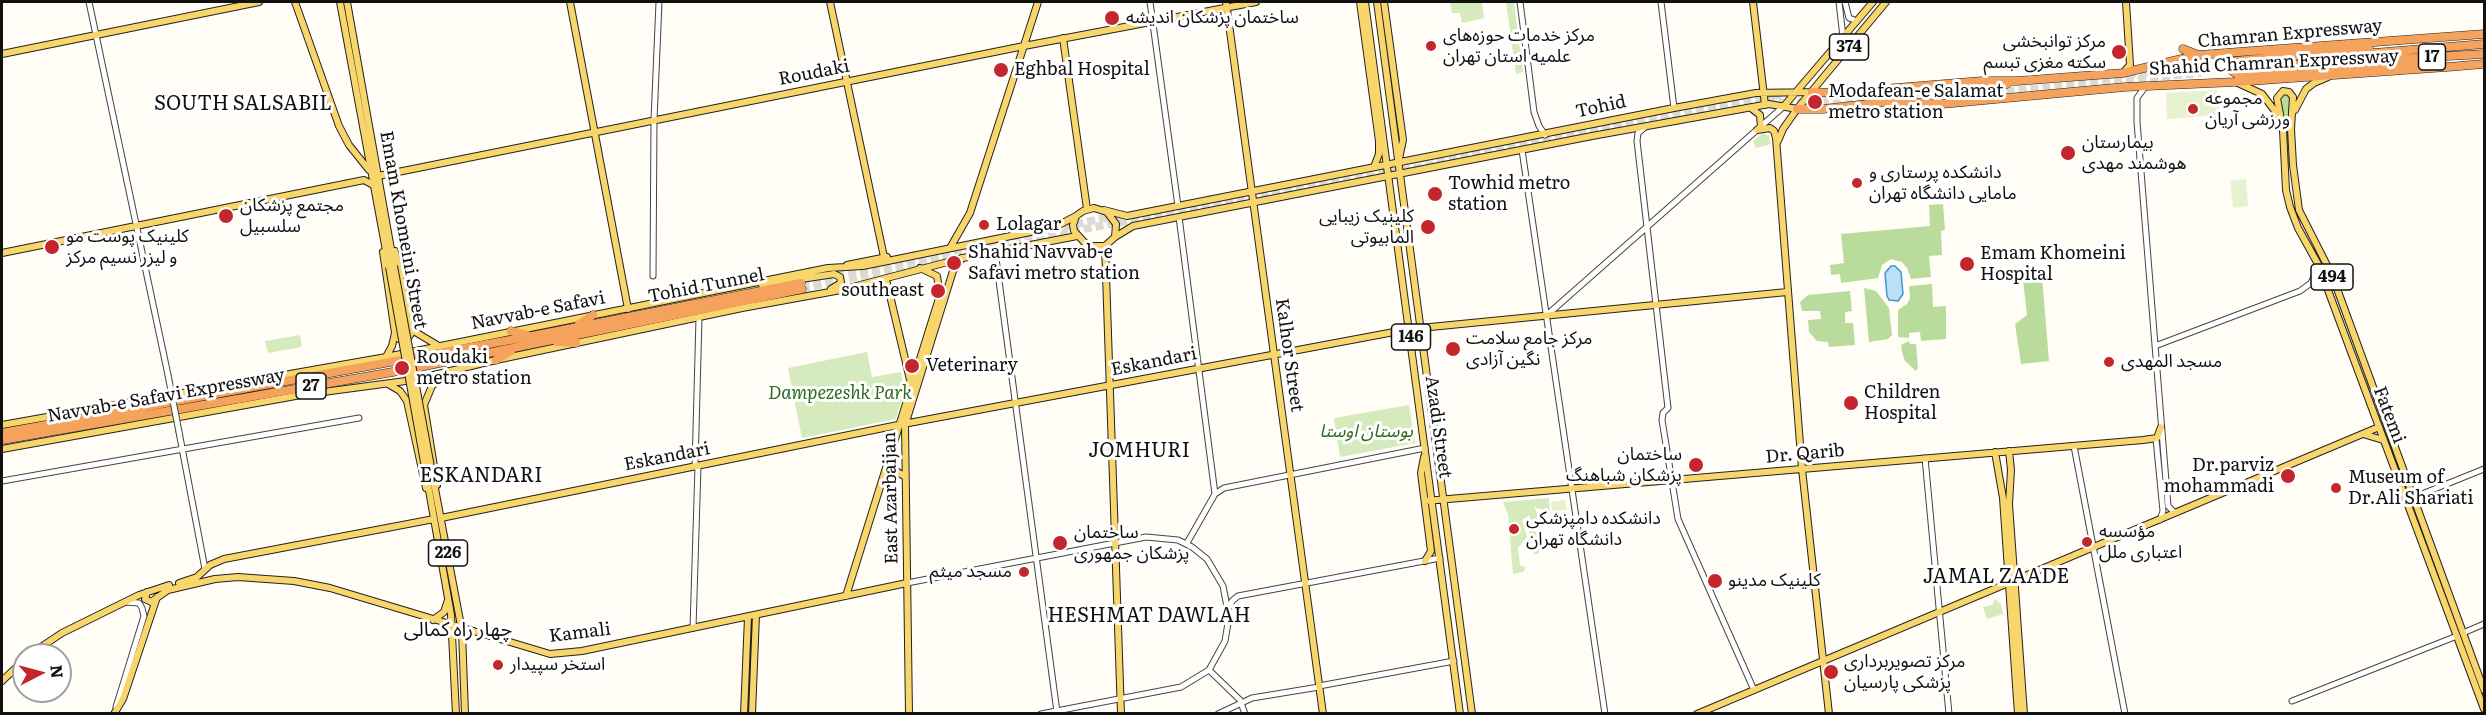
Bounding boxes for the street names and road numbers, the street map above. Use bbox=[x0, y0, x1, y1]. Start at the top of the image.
street label: Chamran Expressway bbox=[2197, 15, 2383, 53]
road number: 374 bbox=[1830, 34, 1868, 60]
road number: 17 bbox=[2418, 44, 2446, 70]
street label: Shahid Chamran Expressway bbox=[2148, 46, 2400, 80]
street label: Roudaki bbox=[777, 56, 851, 90]
street label: Tohid bbox=[1574, 91, 1628, 123]
street label: Emam Khomeini Street bbox=[375, 129, 431, 331]
street label: Tohid Tunnel bbox=[646, 264, 766, 308]
road number: 494 bbox=[2311, 264, 2353, 290]
street label: Navvab-e Safavi bbox=[469, 287, 607, 335]
street label: Kalhor Street bbox=[1270, 297, 1308, 413]
road number: 146 bbox=[1392, 324, 1430, 350]
street label: Eskandari bbox=[1109, 343, 1199, 381]
street label: Navvab-e Safavi Expressway bbox=[46, 364, 286, 428]
road number: 27 bbox=[296, 373, 326, 399]
street label: Azadi Street bbox=[1420, 374, 1456, 480]
street label: Fatemi bbox=[2368, 383, 2410, 447]
street label: East Azarbaijan bbox=[879, 431, 903, 565]
street label: Eskandari bbox=[622, 438, 712, 476]
street label: Dr. Qarib bbox=[1765, 440, 1845, 468]
road number: 226 bbox=[428, 540, 468, 566]
street label: Kamali bbox=[548, 619, 612, 647]

